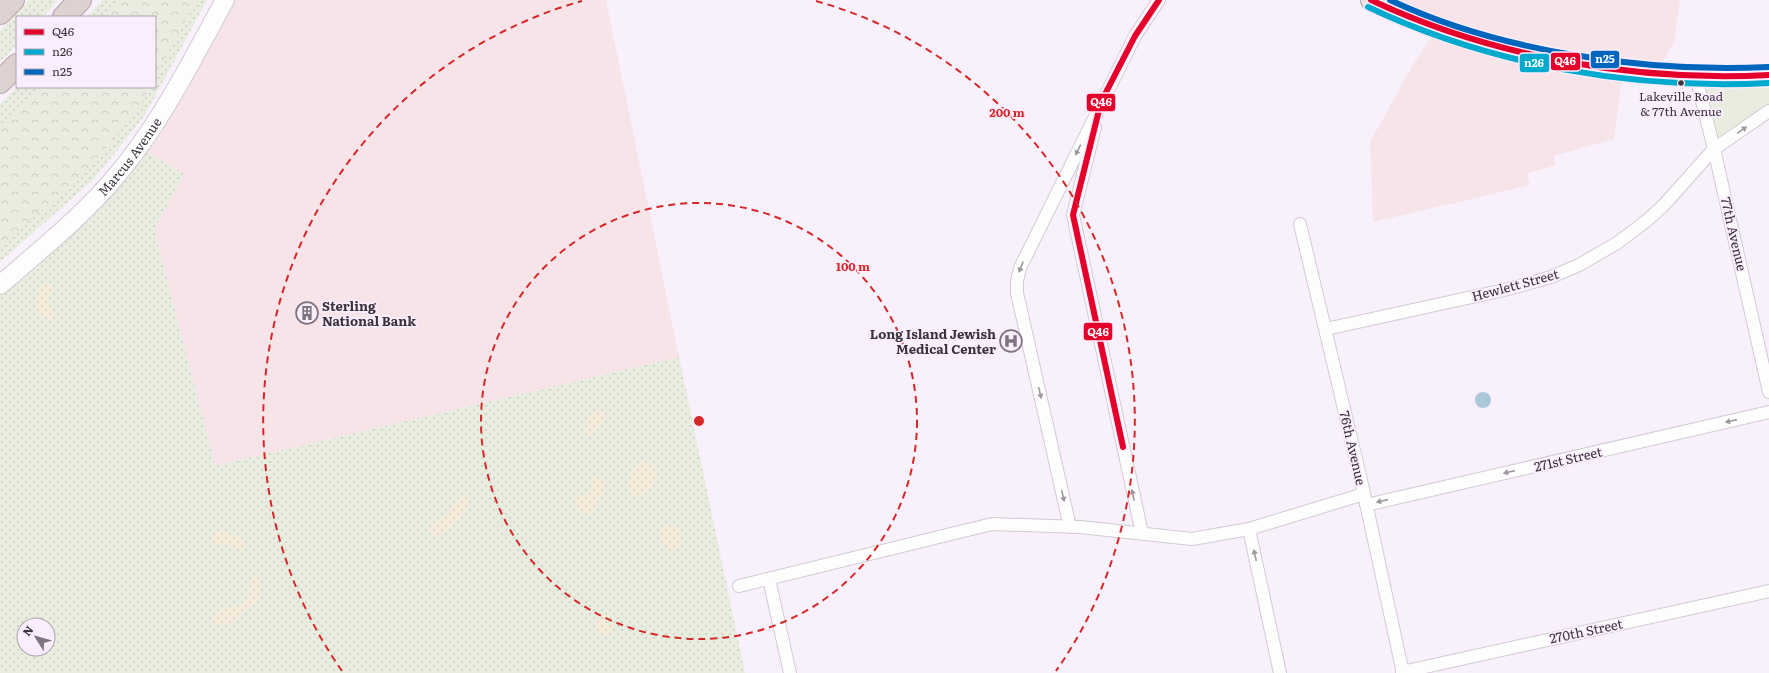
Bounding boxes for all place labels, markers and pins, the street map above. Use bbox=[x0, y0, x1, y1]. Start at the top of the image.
marker: Lakeville Road & 77th Avenue bbox=[1676, 78, 1686, 88]
place label: Lakeville Road & 77th Avenue bbox=[1639, 87, 1724, 120]
place label: Sterling National Bank bbox=[322, 296, 416, 330]
building icon: Sterling National Bank bbox=[294, 300, 320, 326]
place label: Long Island Jewish Medical Center bbox=[870, 324, 996, 358]
hospital icon: Long Island Jewish Medical Center bbox=[998, 328, 1024, 354]
centre of rings bbox=[692, 414, 706, 428]

